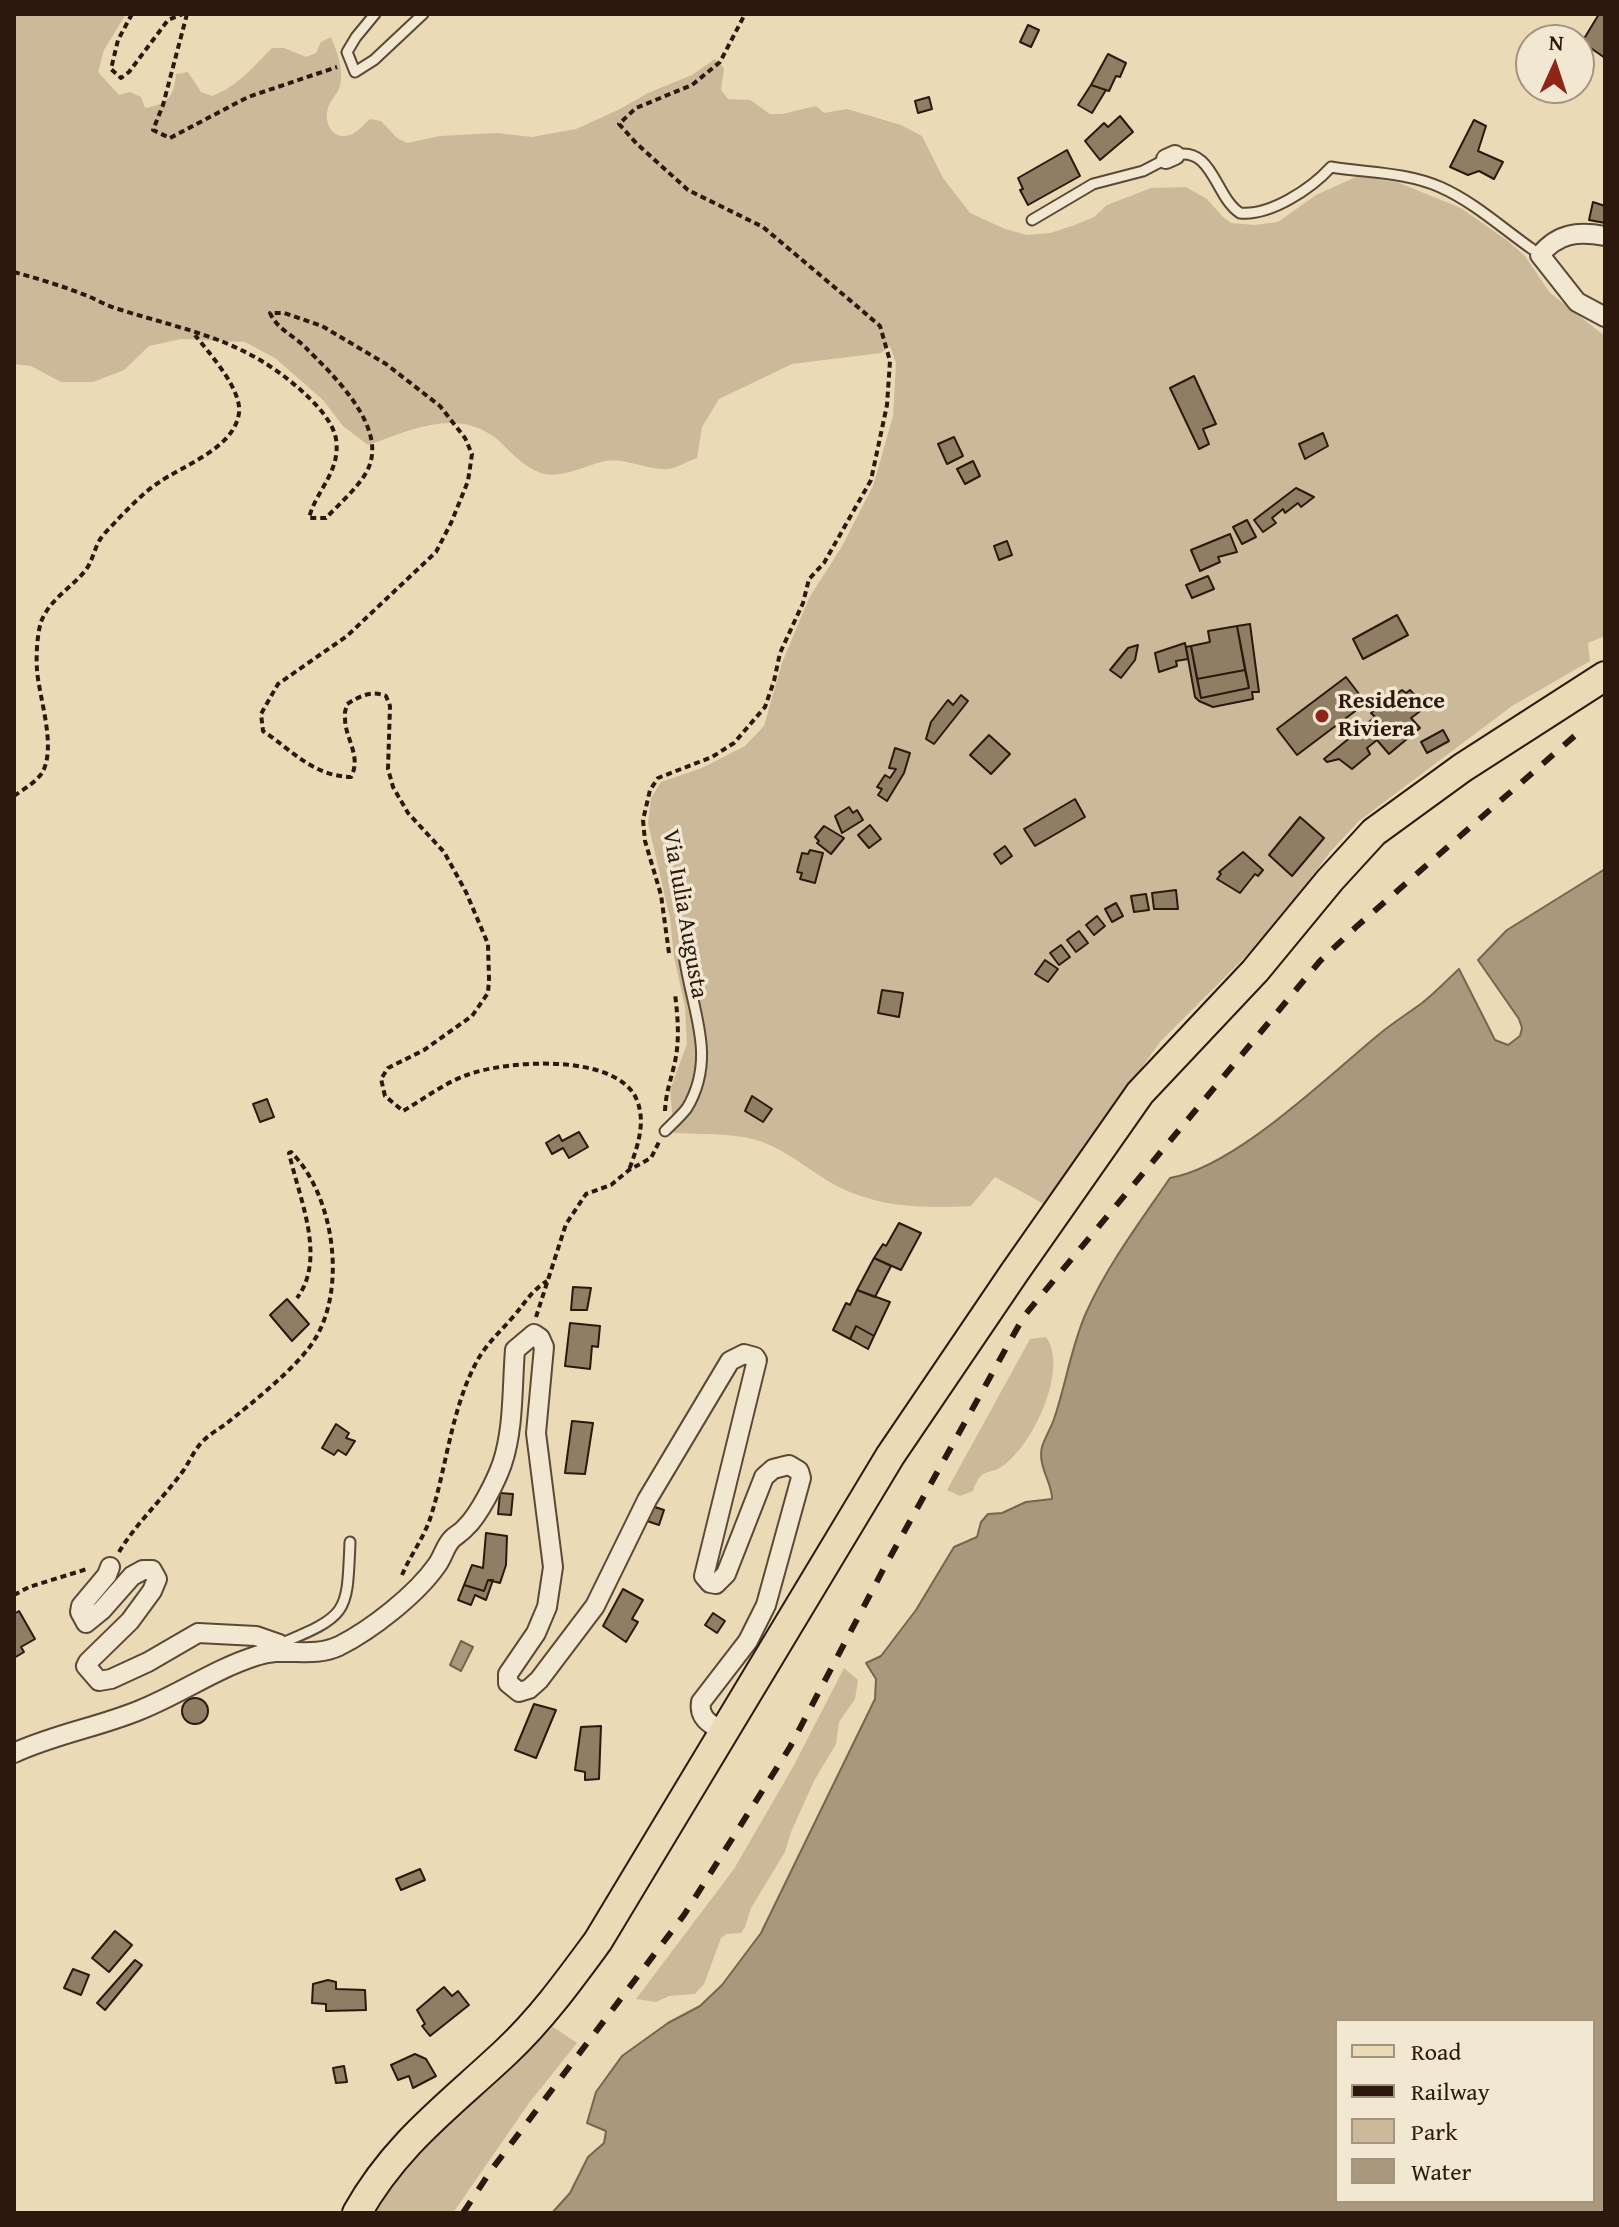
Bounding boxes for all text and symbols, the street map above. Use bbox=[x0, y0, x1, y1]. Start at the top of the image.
north arrow bbox=[1515, 24, 1595, 104]
text: N bbox=[1548, 26, 1564, 58]
place label: Residence Riviera bbox=[1338, 688, 1445, 744]
marker: Residence Riviera bbox=[1313, 707, 1331, 725]
street label: Via Iulia Augusta bbox=[655, 827, 713, 1001]
legend bbox=[1335, 2019, 1595, 2203]
text: Road bbox=[1411, 2034, 1461, 2069]
text: Railway bbox=[1411, 2074, 1490, 2109]
text: Park bbox=[1411, 2114, 1457, 2149]
text: Water bbox=[1411, 2154, 1471, 2189]

